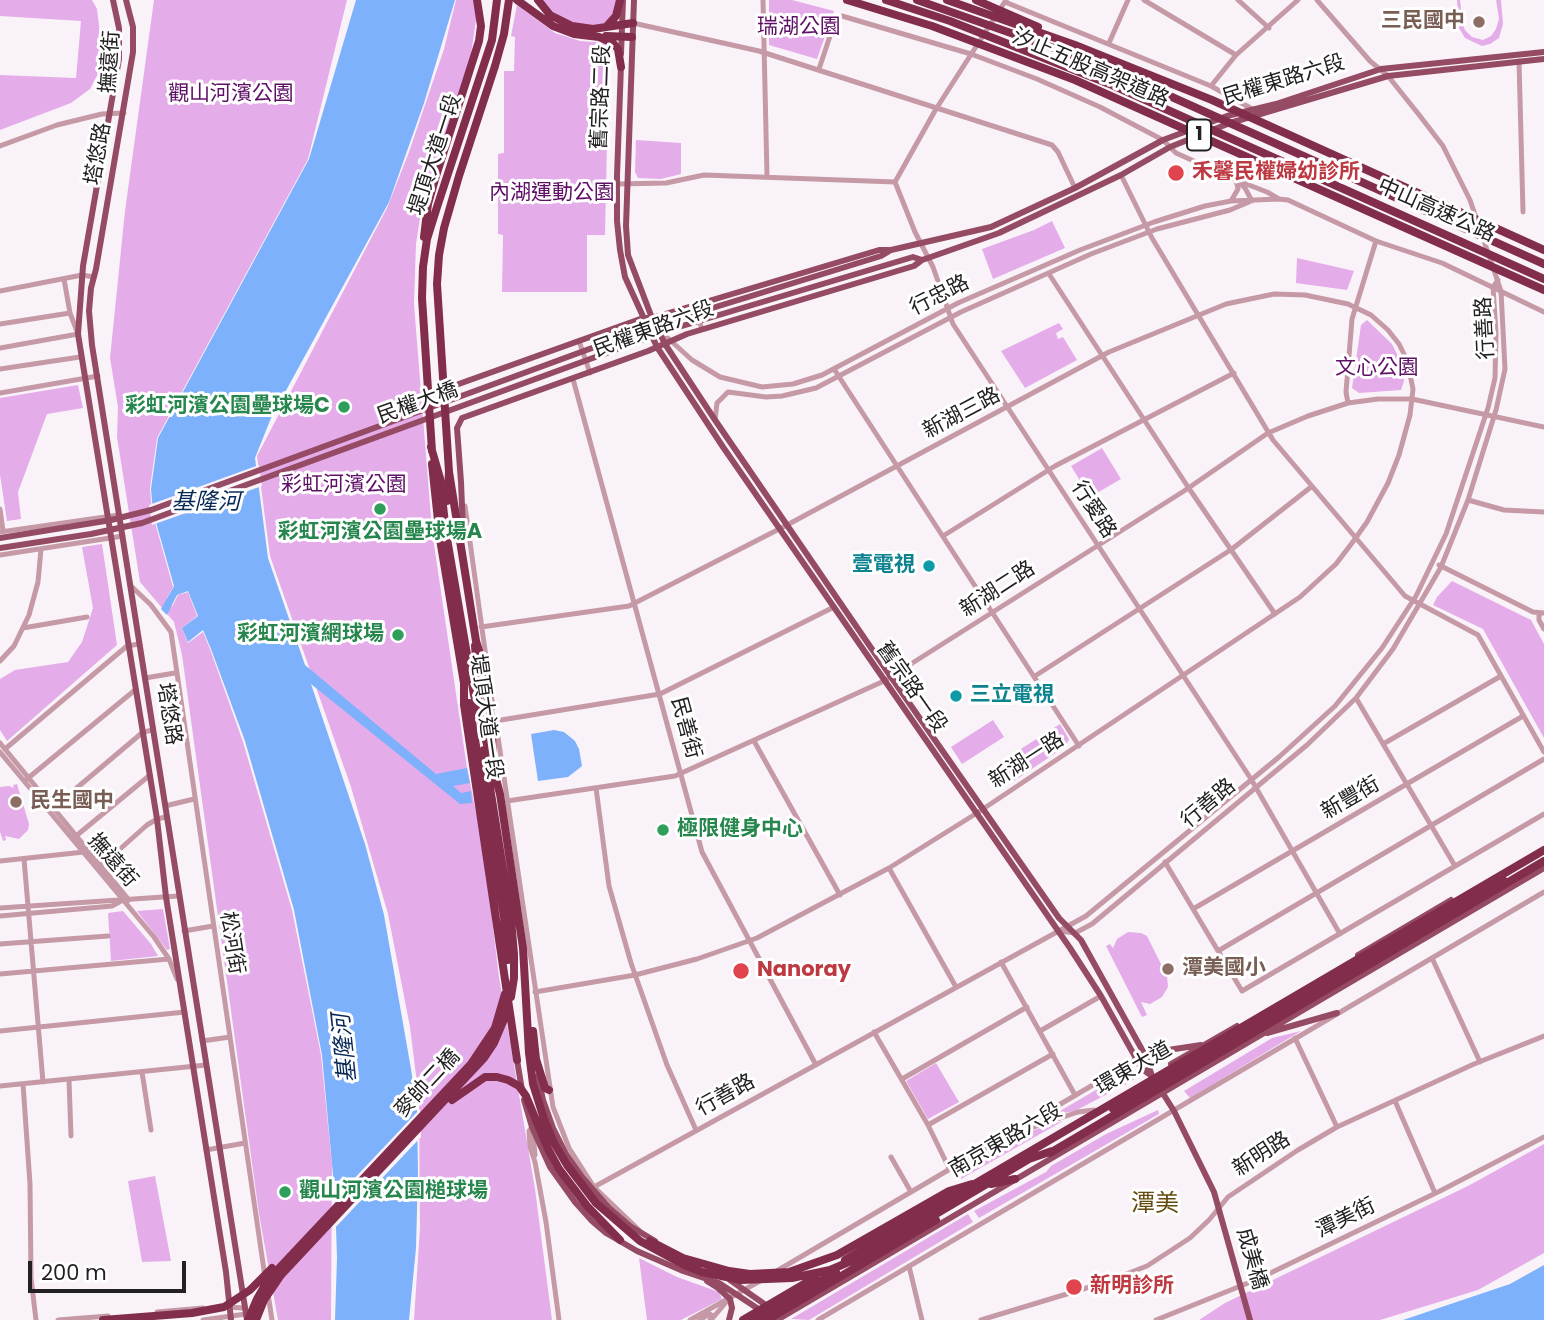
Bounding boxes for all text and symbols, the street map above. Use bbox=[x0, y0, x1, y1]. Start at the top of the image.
place label: 三民國中 bbox=[1381, 9, 1465, 35]
marker: 三民國中 bbox=[1471, 14, 1487, 30]
park label: 瑞湖公園 bbox=[757, 15, 841, 41]
street label: 汐止五股高架道路 bbox=[1008, 25, 1172, 113]
street label: 撫遠街 bbox=[96, 30, 126, 94]
street label: 舊宗路二段 bbox=[588, 44, 616, 150]
street label: 民權東路六段 bbox=[1220, 51, 1348, 111]
park label: 觀山河濱公園 bbox=[168, 82, 294, 108]
street label: 堤頂大道一段 bbox=[405, 91, 467, 219]
road number: 1 bbox=[1187, 119, 1211, 150]
street label: 塔悠路 bbox=[81, 121, 117, 187]
place label: 禾馨民權婦幼診所 bbox=[1192, 160, 1360, 186]
marker: 禾馨民權婦幼診所 bbox=[1166, 163, 1186, 183]
street label: 中山高速公路 bbox=[1373, 174, 1499, 248]
park label: 內湖運動公園 bbox=[489, 181, 615, 207]
street label: 行忠路 bbox=[906, 270, 974, 322]
street label: 行善路 bbox=[1472, 296, 1500, 360]
street label: 民權東路六段 bbox=[590, 297, 718, 363]
park label: 文心公園 bbox=[1335, 356, 1419, 382]
street label: 民權大橋 bbox=[374, 378, 462, 430]
street label: 新湖三路 bbox=[919, 383, 1005, 445]
place label: 彩虹河濱公園壘球場C bbox=[125, 394, 330, 420]
marker: 彩虹河濱公園壘球場C bbox=[336, 399, 352, 415]
park label: 彩虹河濱公園 bbox=[281, 473, 407, 499]
street label: 行愛路 bbox=[1065, 477, 1121, 543]
water label: 基隆河 bbox=[172, 489, 240, 517]
marker: 彩虹河濱公園壘球場A bbox=[372, 501, 388, 517]
place label: 彩虹河濱公園壘球場A bbox=[278, 520, 482, 546]
place label: 壹電視 bbox=[852, 553, 915, 579]
street label: 新湖二路 bbox=[956, 557, 1040, 623]
marker: 壹電視 bbox=[921, 558, 937, 574]
place label: 彩虹河濱網球場 bbox=[237, 622, 384, 648]
marker: 彩虹河濱網球場 bbox=[390, 627, 406, 643]
street label: 舊宗路一段 bbox=[871, 638, 951, 738]
street label: 堤頂大道一段 bbox=[464, 653, 506, 781]
street label: 塔悠路 bbox=[151, 681, 185, 747]
place label: 三立電視 bbox=[970, 683, 1054, 709]
marker: 三立電視 bbox=[948, 688, 964, 704]
street label: 民善街 bbox=[665, 694, 705, 762]
street label: 新湖一路 bbox=[985, 728, 1069, 794]
street label: 新豐街 bbox=[1317, 772, 1385, 826]
street label: 行善路 bbox=[1177, 774, 1241, 834]
place label: 民生國中 bbox=[30, 789, 114, 815]
marker: 民生國中 bbox=[8, 794, 24, 810]
place label: 極限健身中心 bbox=[677, 817, 803, 843]
marker: 極限健身中心 bbox=[655, 822, 671, 838]
street label: 撫遠街 bbox=[82, 829, 142, 893]
street label: 松河街 bbox=[214, 910, 248, 976]
place label: 潭美國小 bbox=[1182, 956, 1266, 982]
place label: Nanoray bbox=[757, 958, 851, 984]
marker: Nanoray bbox=[731, 961, 751, 981]
marker: 潭美國小 bbox=[1160, 961, 1176, 977]
water label: 基隆河 bbox=[329, 1012, 363, 1084]
street label: 環東大道 bbox=[1091, 1037, 1177, 1101]
street label: 麥帥二橋 bbox=[390, 1045, 466, 1123]
street label: 行善路 bbox=[692, 1070, 760, 1122]
street label: 南京東路六段 bbox=[945, 1099, 1067, 1183]
street label: 新明路 bbox=[1229, 1127, 1295, 1183]
place label: 觀山河濱公園槌球場 bbox=[299, 1179, 488, 1205]
marker: 觀山河濱公園槌球場 bbox=[277, 1184, 293, 1200]
district label: 潭美 bbox=[1131, 1191, 1179, 1219]
street label: 潭美街 bbox=[1312, 1194, 1380, 1244]
street label: 成美橋 bbox=[1230, 1225, 1272, 1293]
scale bar bbox=[32, 1246, 189, 1290]
text: 200 m bbox=[41, 1258, 107, 1287]
place label: 新明診所 bbox=[1090, 1274, 1174, 1300]
marker: 新明診所 bbox=[1064, 1277, 1084, 1297]

